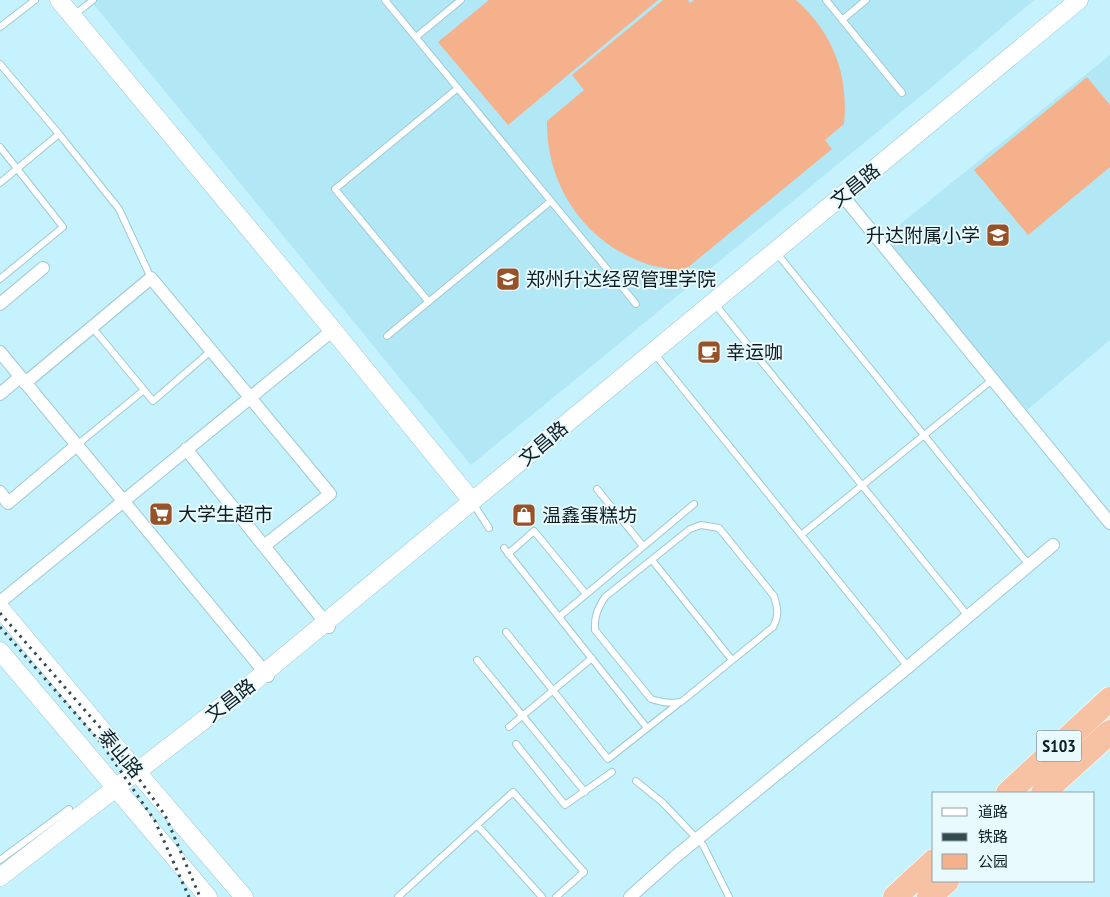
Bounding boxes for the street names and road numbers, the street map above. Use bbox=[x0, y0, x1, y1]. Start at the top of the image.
street label: 文昌路 bbox=[825, 158, 885, 212]
street label: 文昌路 bbox=[513, 415, 573, 471]
street label: 文昌路 bbox=[200, 673, 260, 727]
street label: 泰山路 bbox=[93, 723, 149, 783]
road number: S103 bbox=[1036, 730, 1082, 761]

